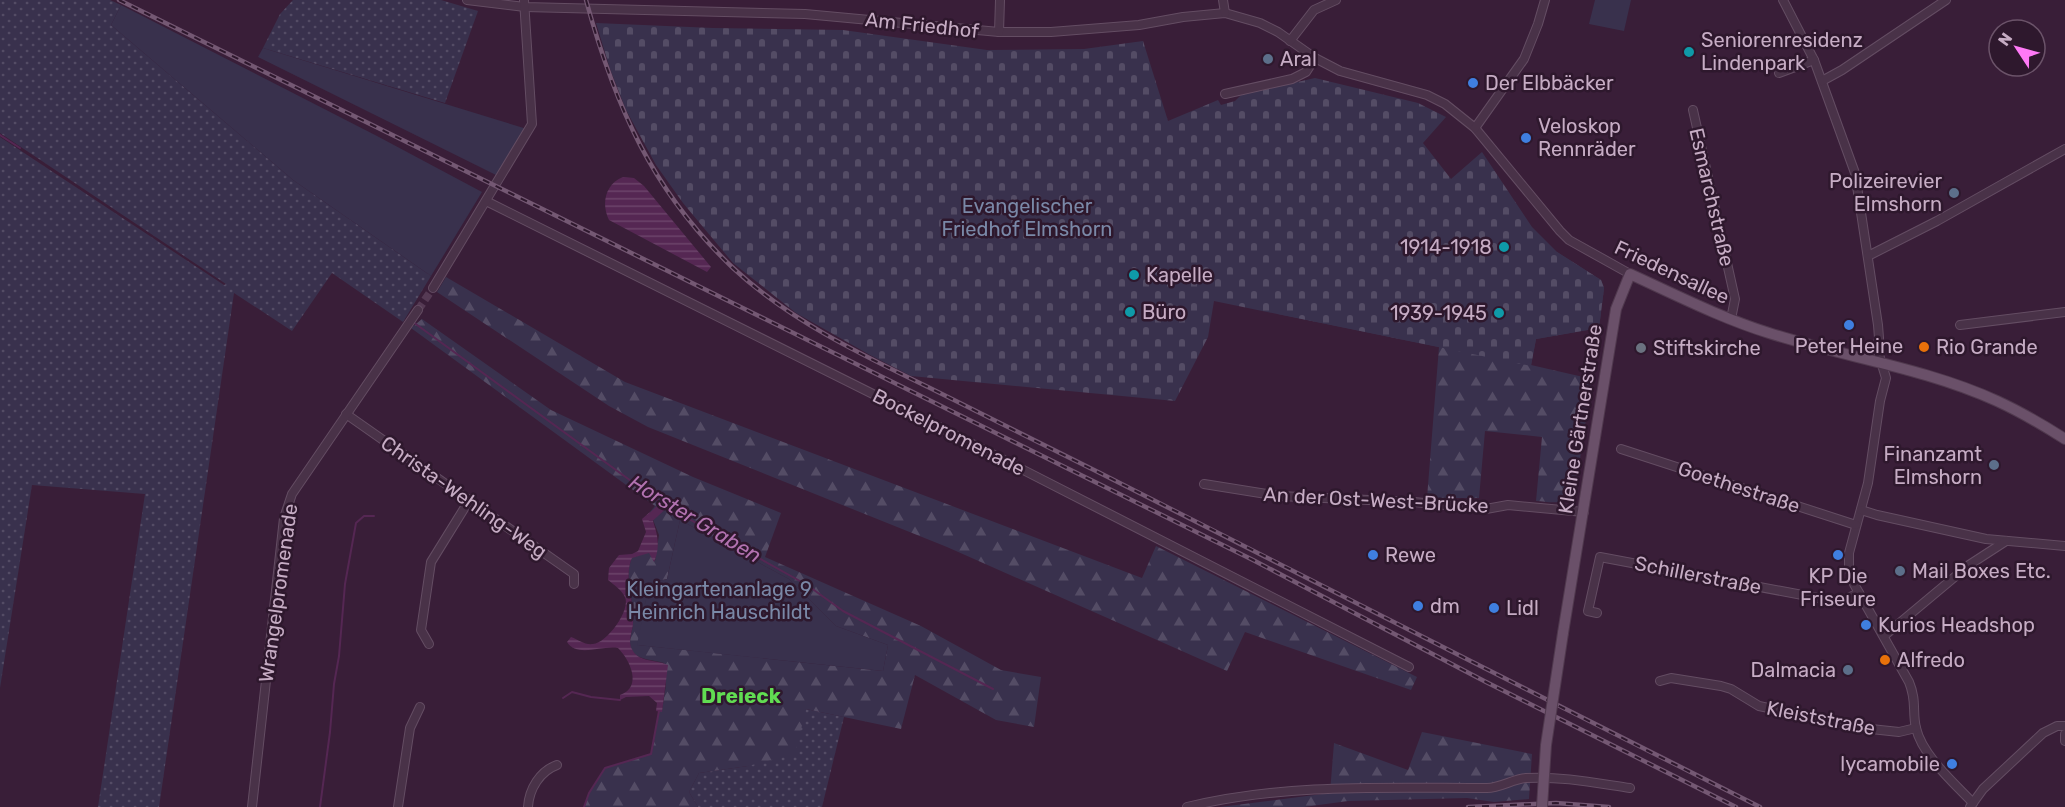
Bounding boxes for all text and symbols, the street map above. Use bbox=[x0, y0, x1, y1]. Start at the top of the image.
street label: Am Friedhof bbox=[864, 7, 980, 43]
north arrow bbox=[1987, 18, 2047, 78]
place label: Seniorenresidenz Lindenpark bbox=[1701, 28, 1863, 75]
text: N bbox=[1994, 29, 2016, 50]
marker: Seniorenresidenz Lindenpark bbox=[1682, 45, 1696, 59]
place label: Aral bbox=[1280, 47, 1317, 71]
marker: Aral bbox=[1261, 52, 1275, 66]
place label: Der Elbbäcker bbox=[1485, 71, 1614, 95]
marker: Der Elbbäcker bbox=[1466, 76, 1480, 90]
place label: Veloskop Rennräder bbox=[1538, 114, 1636, 161]
street label: Esmarchstraße bbox=[1684, 125, 1740, 269]
marker: Veloskop Rennräder bbox=[1519, 131, 1533, 145]
place label: Polizeirevier Elmshorn bbox=[1829, 169, 1942, 216]
marker: Polizeirevier Elmshorn bbox=[1947, 186, 1961, 200]
park label: Evangelischer Friedhof Elmshorn bbox=[942, 194, 1112, 241]
place label: 1914-1918 bbox=[1400, 235, 1492, 259]
street label: Friedensallee bbox=[1611, 235, 1733, 309]
marker: 1914-1918 bbox=[1497, 240, 1511, 254]
place label: Kapelle bbox=[1146, 263, 1213, 287]
marker: Kapelle bbox=[1127, 268, 1141, 282]
place label: Büro bbox=[1142, 300, 1186, 324]
place label: 1939-1945 bbox=[1390, 301, 1487, 325]
marker: Büro bbox=[1123, 305, 1137, 319]
marker: 1939-1945 bbox=[1492, 306, 1506, 320]
marker: Peter Heine bbox=[1842, 318, 1856, 332]
street label: Kleine Gärtnerstraße bbox=[1553, 322, 1607, 516]
place label: Peter Heine bbox=[1795, 334, 1903, 358]
place label: Rio Grande bbox=[1936, 335, 2038, 359]
place label: Stiftskirche bbox=[1653, 336, 1761, 360]
marker: Rio Grande bbox=[1917, 340, 1931, 354]
marker: Stiftskirche bbox=[1634, 341, 1648, 355]
street label: Bockelpromenade bbox=[869, 383, 1029, 481]
street label: Christa-Wehling-Weg bbox=[376, 431, 552, 563]
place label: Finanzamt Elmshorn bbox=[1884, 442, 1982, 489]
street label: Goethestraße bbox=[1675, 456, 1803, 518]
marker: Finanzamt Elmshorn bbox=[1987, 458, 2001, 472]
water label: Horster Graben bbox=[625, 469, 766, 568]
street label: An der Ost-West-Brücke bbox=[1263, 482, 1489, 518]
street label: Wrangelpromenade bbox=[254, 502, 302, 684]
place label: Rewe bbox=[1385, 543, 1436, 567]
marker: Rewe bbox=[1366, 548, 1380, 562]
marker: KP Die Friseure bbox=[1831, 548, 1845, 562]
street label: Schillerstraße bbox=[1633, 551, 1763, 599]
place label: Mail Boxes Etc. bbox=[1912, 559, 2051, 583]
place label: KP Die Friseure bbox=[1800, 564, 1876, 611]
marker: Mail Boxes Etc. bbox=[1893, 564, 1907, 578]
park label: Kleingartenanlage 9 Heinrich Hauschildt bbox=[626, 577, 812, 624]
place label: dm bbox=[1430, 594, 1460, 618]
place label: Lidl bbox=[1506, 596, 1539, 620]
marker: dm bbox=[1411, 599, 1425, 613]
marker: Lidl bbox=[1487, 601, 1501, 615]
place label: Kurios Headshop bbox=[1878, 613, 2035, 637]
marker: Kurios Headshop bbox=[1859, 618, 1873, 632]
place label: Alfredo bbox=[1897, 648, 1965, 672]
marker: Alfredo bbox=[1878, 653, 1892, 667]
place label: Dalmacia bbox=[1751, 658, 1836, 682]
marker: Dalmacia bbox=[1841, 663, 1855, 677]
district label: Dreieck bbox=[701, 683, 782, 708]
street label: Kleiststraße bbox=[1765, 696, 1877, 740]
place label: lycamobile bbox=[1840, 752, 1940, 776]
marker: lycamobile bbox=[1945, 757, 1959, 771]

